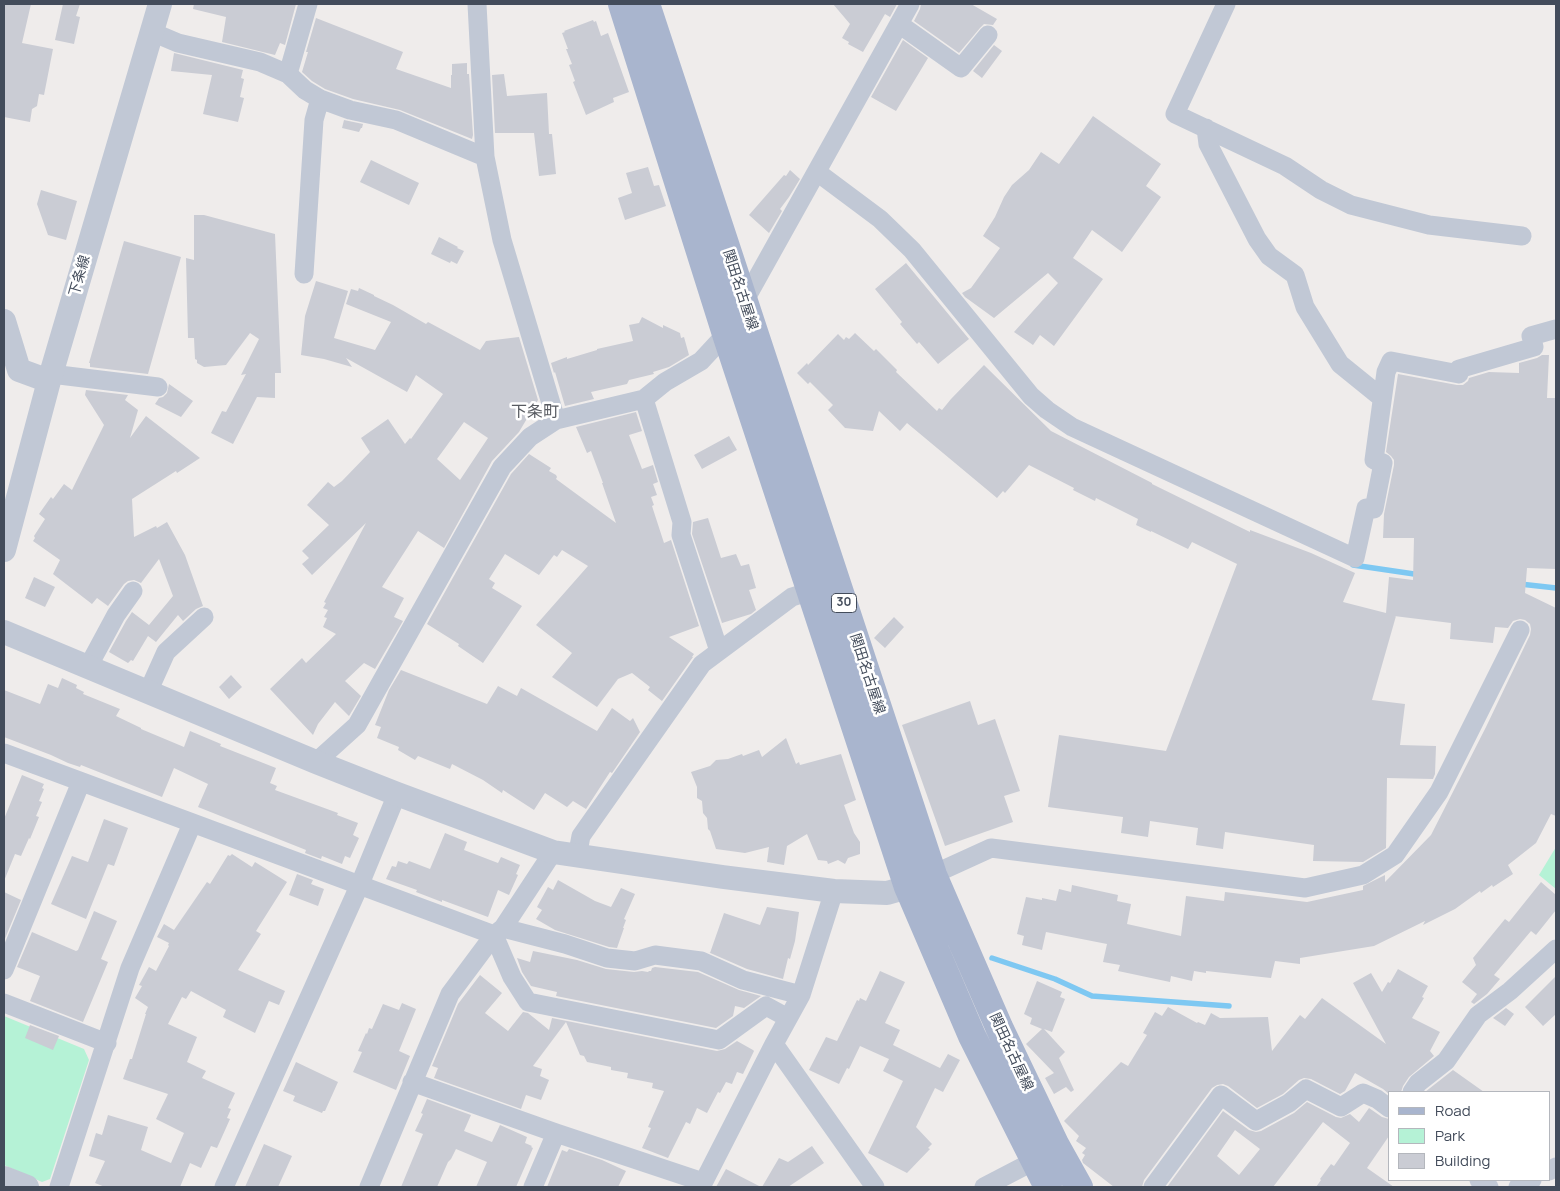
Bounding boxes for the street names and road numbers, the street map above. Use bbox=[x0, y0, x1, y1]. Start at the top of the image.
street label: 関田名古屋線 bbox=[719, 247, 761, 333]
street label: 下条線 bbox=[66, 253, 94, 299]
road number: 30 bbox=[832, 594, 856, 612]
street label: 関田名古屋線 bbox=[846, 631, 888, 717]
street label: 関田名古屋線 bbox=[986, 1010, 1036, 1094]

